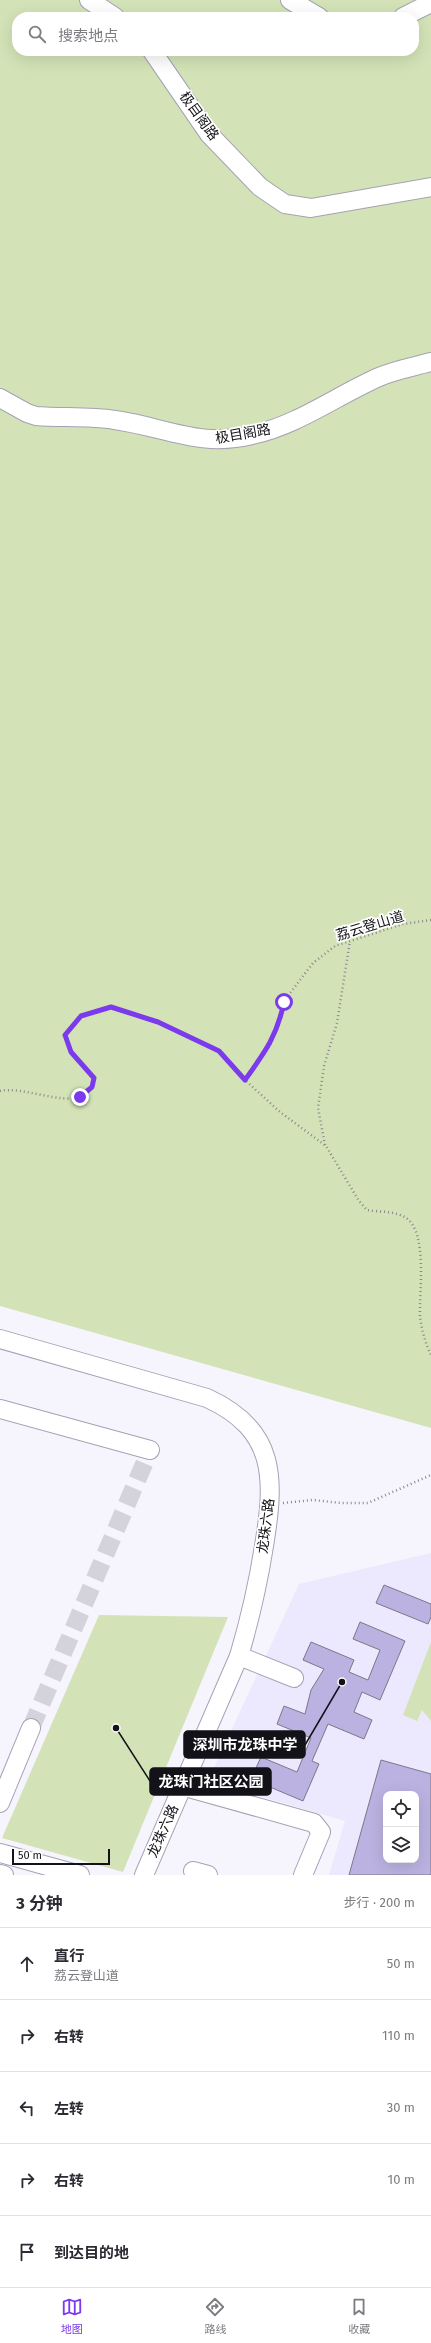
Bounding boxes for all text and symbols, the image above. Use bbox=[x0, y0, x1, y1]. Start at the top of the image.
search box bbox=[12, 12, 419, 56]
icon: search bbox=[26, 23, 48, 45]
text: 搜索地点 bbox=[58, 27, 118, 45]
street label: 极目阁路 bbox=[176, 88, 222, 144]
street label: 极目阁路 bbox=[214, 421, 272, 447]
street label: 荔云登山道 bbox=[334, 908, 406, 944]
route start bbox=[275, 993, 293, 1011]
route end bbox=[71, 1088, 89, 1106]
street label: 龙珠六路 bbox=[254, 1497, 278, 1555]
callout: 深圳市龙珠中学 bbox=[184, 1731, 305, 1758]
text: 深圳市龙珠中学 bbox=[192, 1736, 298, 1754]
callout: 龙珠门社区公园 bbox=[150, 1768, 271, 1795]
text: 龙珠门社区公园 bbox=[158, 1773, 264, 1791]
map controls bbox=[383, 1791, 419, 1863]
button: locate bbox=[383, 1791, 419, 1827]
street label: 龙珠六路 bbox=[144, 1802, 182, 1860]
button: layers bbox=[383, 1827, 419, 1863]
scale bar bbox=[12, 1847, 110, 1866]
text: 50 m bbox=[18, 1849, 42, 1862]
text: 3 分钟 bbox=[16, 1893, 63, 1914]
text: 步行 · 200 m bbox=[343, 1895, 415, 1910]
text: 直行 bbox=[54, 1947, 84, 1965]
icon: ahead bbox=[16, 1953, 38, 1975]
text: 50 m bbox=[387, 1956, 415, 1971]
text: 荔云登山道 bbox=[54, 1968, 119, 1983]
icon: right bbox=[16, 2025, 38, 2047]
text: 右转 bbox=[54, 2028, 84, 2046]
text: 110 m bbox=[382, 2028, 415, 2043]
icon: left bbox=[16, 2097, 38, 2119]
text: 左转 bbox=[54, 2100, 84, 2118]
text: 30 m bbox=[387, 2100, 415, 2115]
icon: right bbox=[16, 2169, 38, 2191]
text: 右转 bbox=[54, 2172, 84, 2190]
text: 10 m bbox=[388, 2172, 415, 2187]
icon: arrive bbox=[16, 2241, 38, 2263]
text: 到达目的地 bbox=[54, 2244, 129, 2262]
tab: 地图 bbox=[61, 2296, 83, 2336]
tab: 路线 bbox=[204, 2296, 226, 2336]
tab: 收藏 bbox=[348, 2296, 370, 2336]

